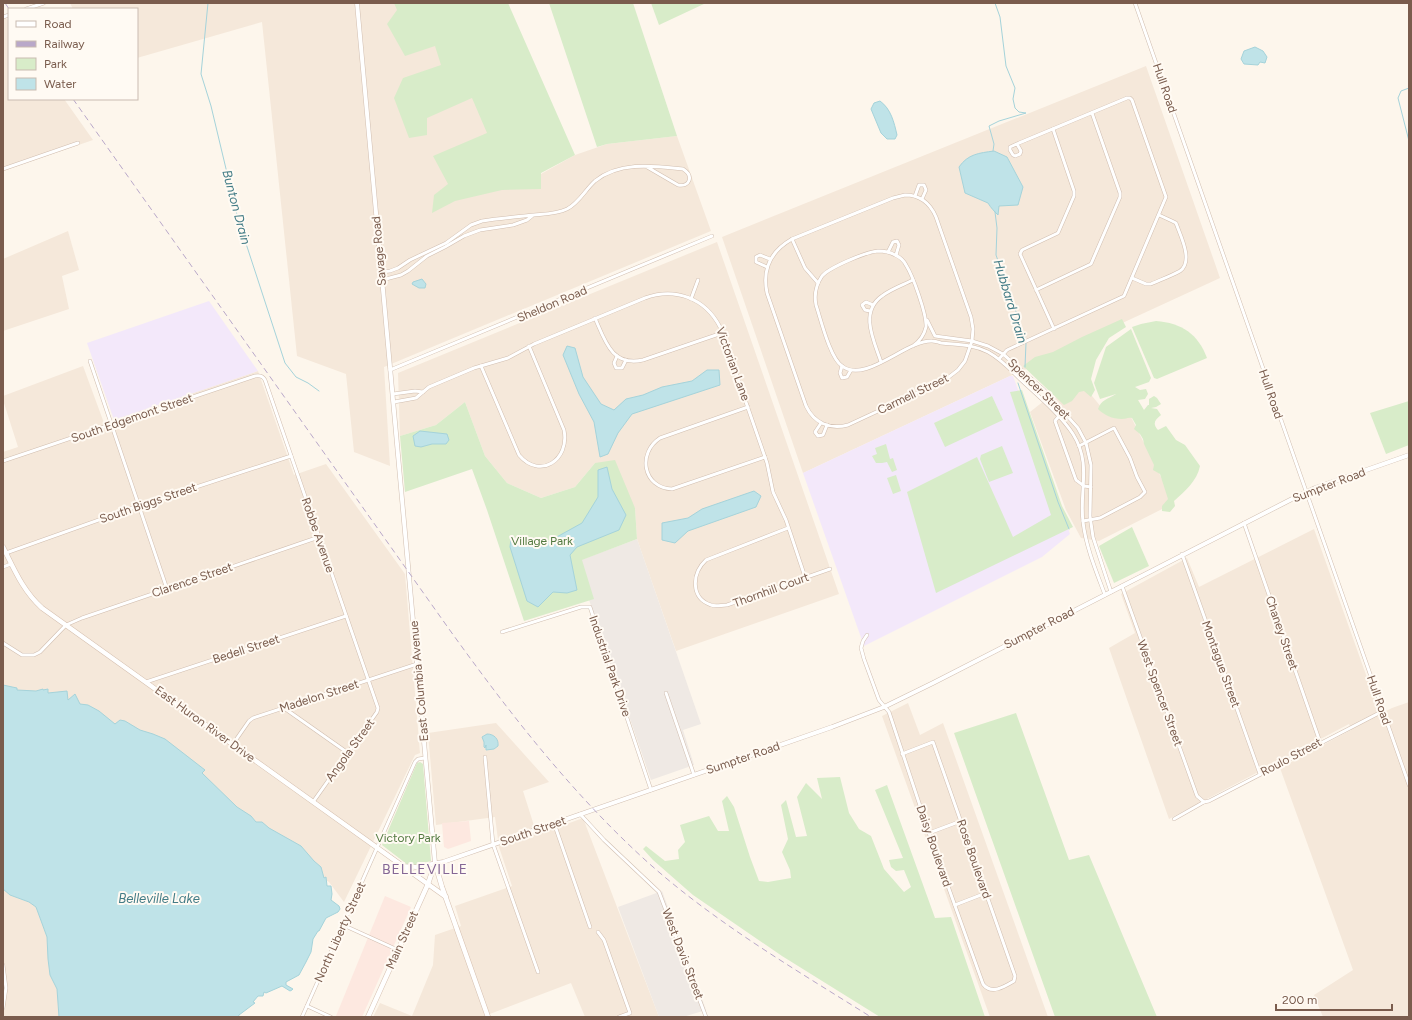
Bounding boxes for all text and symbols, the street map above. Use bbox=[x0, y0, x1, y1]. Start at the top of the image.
legend bbox=[8, 8, 138, 100]
text: Road bbox=[44, 17, 72, 31]
text: Railway bbox=[44, 37, 85, 51]
text: Park bbox=[44, 57, 67, 71]
street label: Hull Road bbox=[1150, 61, 1180, 115]
text: Water bbox=[44, 77, 76, 91]
water label: Bunton Drain bbox=[219, 168, 254, 246]
street label: Savage Road bbox=[369, 216, 389, 286]
water label: Hubbard Drain bbox=[991, 258, 1030, 345]
street label: Sheldon Road bbox=[515, 283, 589, 325]
street label: Victorian Lane bbox=[713, 325, 753, 403]
street label: Spencer Street bbox=[1005, 356, 1073, 423]
street label: Hull Road bbox=[1256, 367, 1286, 421]
street label: Carmell Street bbox=[875, 371, 951, 417]
street label: South Edgemont Street bbox=[69, 390, 195, 445]
street label: Sumpter Road bbox=[1291, 465, 1367, 505]
street label: South Biggs Street bbox=[98, 480, 199, 526]
street label: Robbe Avenue bbox=[299, 496, 338, 575]
park label: Village Park bbox=[511, 534, 573, 548]
street label: Clarence Street bbox=[150, 560, 235, 600]
street label: Thornhill Court bbox=[731, 570, 811, 610]
street label: Chaney Street bbox=[1263, 594, 1301, 672]
street label: Sumpter Road bbox=[1001, 604, 1077, 652]
street label: Industrial Park Drive bbox=[586, 614, 634, 719]
street label: Montague Street bbox=[1199, 619, 1243, 710]
street label: East Columbia Avenue bbox=[407, 620, 431, 742]
street label: Bedell Street bbox=[211, 631, 282, 666]
street label: West Spencer Street bbox=[1134, 638, 1186, 748]
street label: Hull Road bbox=[1364, 673, 1394, 727]
street label: Madelon Street bbox=[278, 676, 361, 715]
street label: East Huron River Drive bbox=[152, 683, 258, 765]
street label: Angola Street bbox=[323, 716, 378, 784]
street label: Roulo Street bbox=[1258, 735, 1324, 779]
street label: Sumpter Road bbox=[704, 739, 782, 777]
street label: Daisy Boulevard bbox=[913, 803, 955, 889]
street label: South Street bbox=[498, 813, 568, 849]
street label: Rose Boulevard bbox=[954, 818, 994, 900]
park label: Victory Park bbox=[375, 831, 441, 845]
district label: BELLEVILLE bbox=[382, 861, 468, 878]
street label: North Liberty Street bbox=[312, 879, 369, 984]
water label: Belleville Lake bbox=[118, 891, 200, 906]
street label: West Davis Street bbox=[659, 907, 707, 1002]
street label: Main Street bbox=[383, 908, 421, 971]
scale bar bbox=[1276, 986, 1392, 1012]
text: 200 m bbox=[1282, 993, 1317, 1007]

